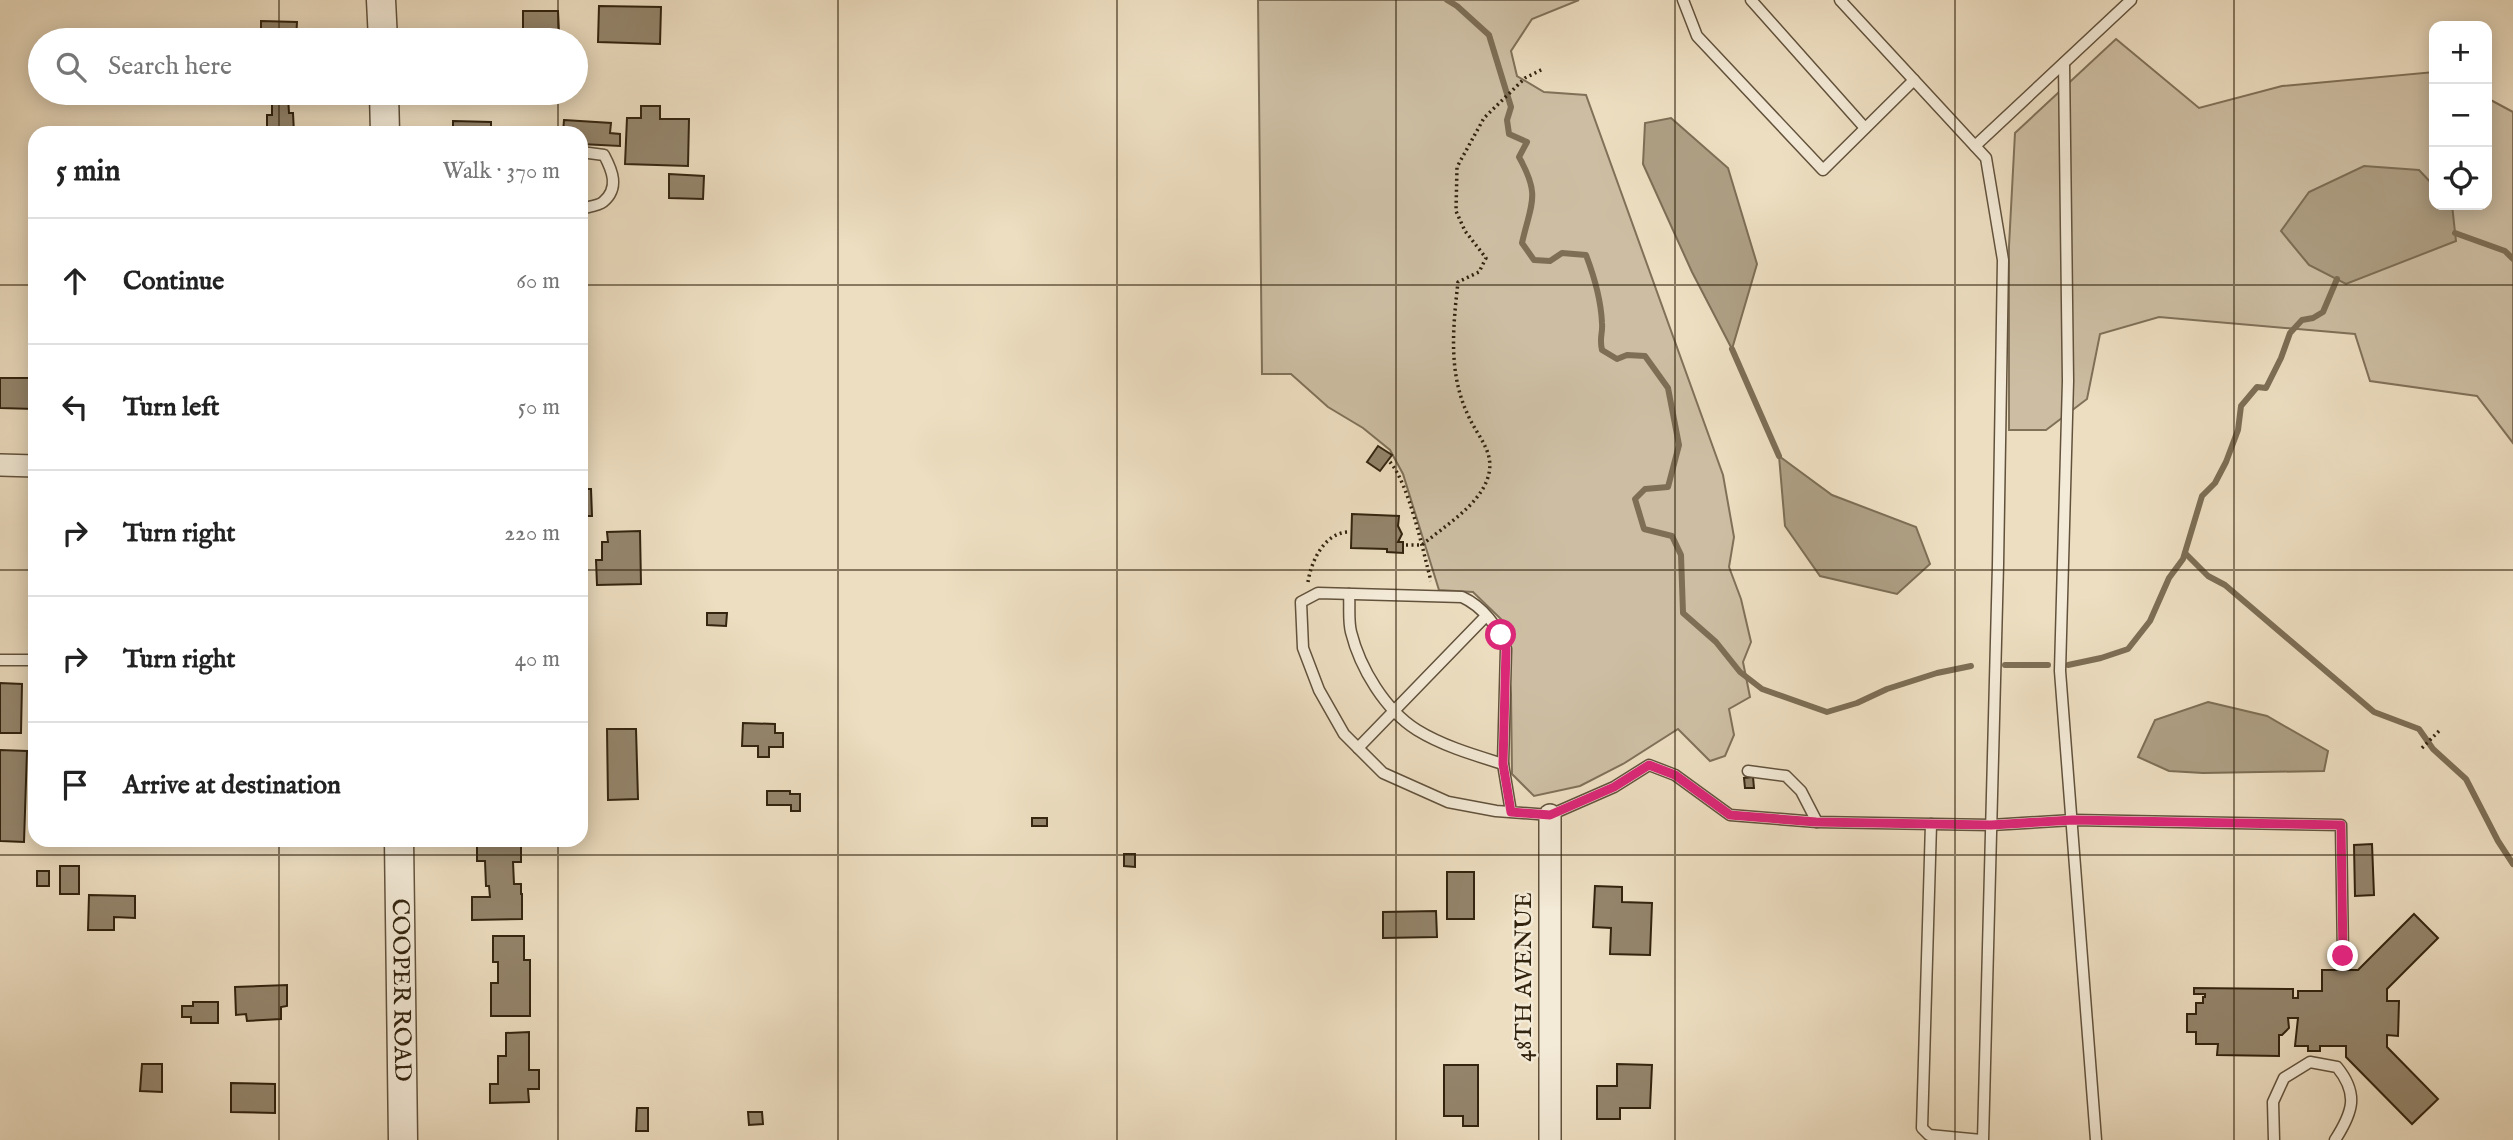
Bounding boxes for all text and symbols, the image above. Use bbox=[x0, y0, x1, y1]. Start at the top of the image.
map controls bbox=[2429, 21, 2492, 210]
button: + bbox=[2429, 21, 2492, 84]
search box bbox=[28, 28, 588, 105]
icon: search bbox=[52, 48, 90, 86]
text: Search here bbox=[108, 50, 232, 83]
button: − bbox=[2429, 84, 2492, 147]
button: locate bbox=[2429, 147, 2492, 210]
text: 5 min bbox=[56, 153, 121, 191]
text: Walk · 370 m bbox=[442, 157, 560, 186]
icon: ahead bbox=[56, 262, 94, 300]
text: Continue bbox=[123, 265, 224, 298]
text: 60 m bbox=[516, 267, 560, 296]
icon: left bbox=[56, 388, 94, 426]
text: Turn left bbox=[123, 391, 220, 424]
text: 50 m bbox=[518, 393, 560, 422]
icon: right bbox=[56, 514, 94, 552]
text: Turn right bbox=[123, 517, 236, 550]
text: 220 m bbox=[504, 519, 560, 548]
route start bbox=[1485, 619, 1516, 650]
icon: right bbox=[56, 640, 94, 678]
text: Turn right bbox=[123, 643, 236, 676]
text: 40 m bbox=[515, 645, 560, 674]
icon: arrive bbox=[56, 766, 94, 804]
text: Arrive at destination bbox=[123, 769, 341, 802]
street label: 48TH AVENUE bbox=[1509, 892, 1540, 1062]
street label: COOPER ROAD bbox=[384, 898, 418, 1082]
route end bbox=[2327, 940, 2358, 971]

